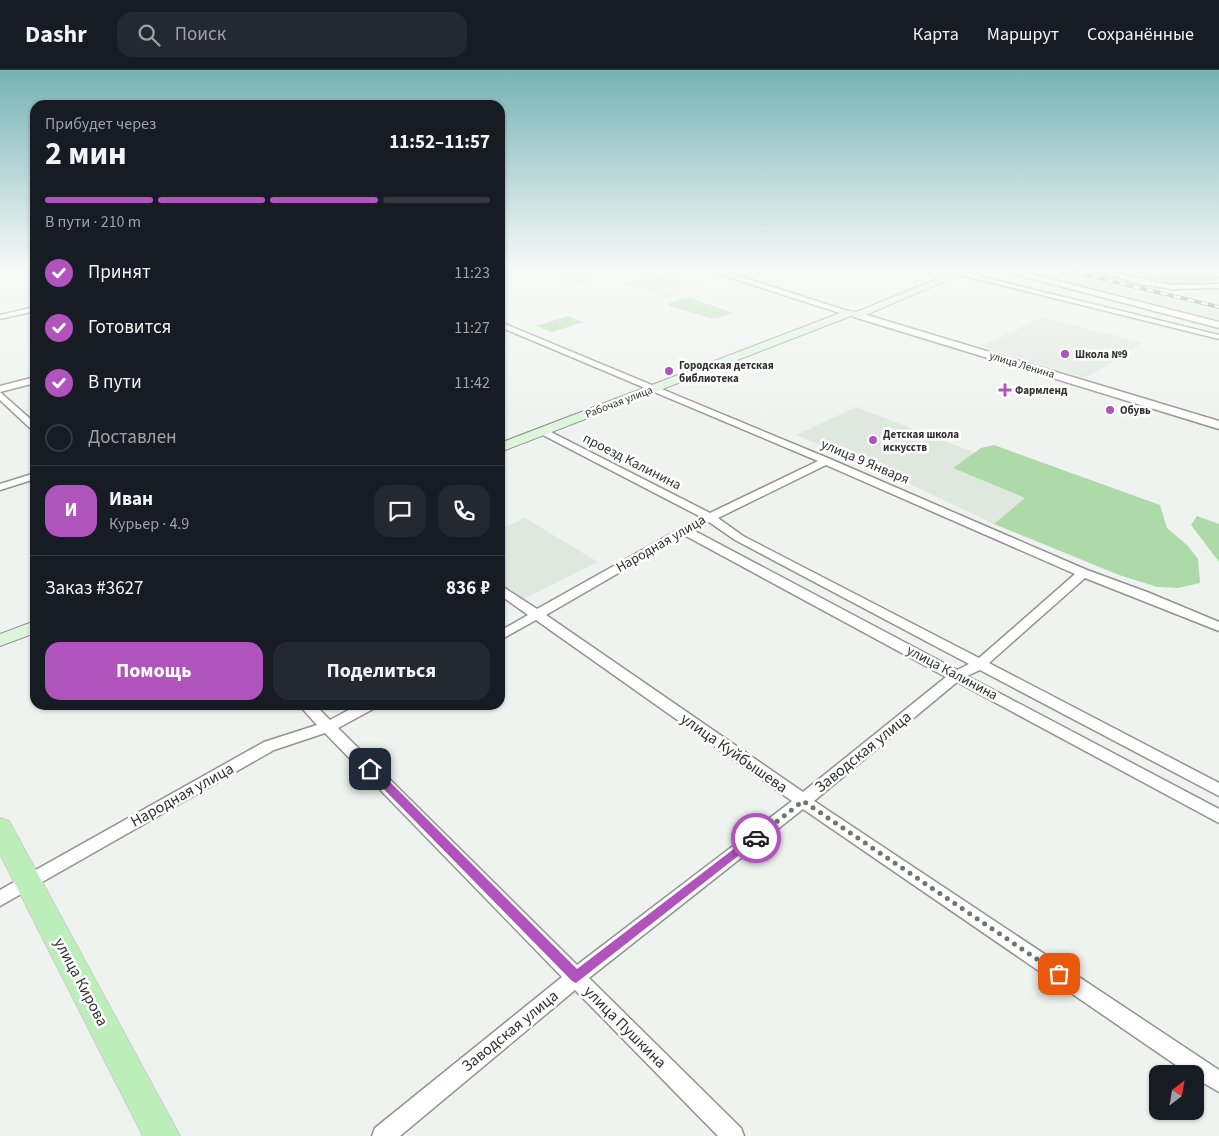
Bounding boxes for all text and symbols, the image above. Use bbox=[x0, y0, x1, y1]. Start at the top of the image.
search box bbox=[117, 12, 467, 57]
text: Dashr bbox=[25, 17, 87, 52]
icon: search bbox=[135, 21, 163, 49]
text: Поиск bbox=[175, 21, 226, 48]
text: Карта bbox=[913, 22, 959, 47]
text: Маршрут bbox=[987, 22, 1059, 47]
text: Сохранённые bbox=[1087, 22, 1194, 47]
text: Прибудет через bbox=[45, 113, 156, 135]
text: 11:52–11:57 bbox=[389, 129, 490, 156]
text: 2 мин bbox=[45, 131, 127, 177]
text: В пути · 210 m bbox=[45, 211, 141, 233]
icon: check bbox=[45, 259, 73, 287]
text: Принят bbox=[88, 259, 151, 286]
text: 11:23 bbox=[454, 262, 490, 284]
icon: check bbox=[45, 314, 73, 342]
text: Готовится bbox=[88, 314, 171, 341]
text: 11:27 bbox=[454, 317, 490, 339]
place label: Школа №9 bbox=[1075, 347, 1128, 362]
street label: улица Ленина bbox=[988, 348, 1056, 382]
marker: Школа №9 bbox=[1059, 348, 1071, 360]
place label: Городская детская библиотека bbox=[679, 358, 774, 386]
marker: Городская детская библиотека bbox=[663, 365, 675, 377]
icon: check bbox=[45, 369, 73, 397]
text: В пути bbox=[88, 369, 142, 396]
text: 11:42 bbox=[454, 372, 490, 394]
street label: Рабочая улица bbox=[583, 382, 655, 422]
place label: Фармленд bbox=[1015, 383, 1068, 398]
marker: Фармленд bbox=[999, 384, 1011, 396]
place label: Обувь bbox=[1120, 403, 1151, 418]
marker: Обувь bbox=[1104, 404, 1116, 416]
text: Доставлен bbox=[88, 424, 177, 451]
place label: Детская школа искусств bbox=[883, 427, 959, 455]
street label: проезд Калинина bbox=[579, 429, 685, 495]
street label: улица 9 Января bbox=[818, 434, 912, 490]
marker: Детская школа искусств bbox=[867, 434, 879, 446]
button: chat bbox=[374, 485, 426, 537]
button: phone bbox=[438, 485, 490, 537]
text: Иван bbox=[109, 486, 153, 513]
text: И bbox=[65, 497, 77, 524]
street label: Народная улица bbox=[612, 510, 710, 578]
text: Курьер · 4.9 bbox=[109, 513, 189, 535]
text: Заказ #3627 bbox=[45, 575, 144, 602]
text: 836 ₽ bbox=[446, 575, 490, 602]
street label: улица Калинина bbox=[903, 641, 1001, 705]
button: Помощь bbox=[45, 642, 263, 700]
button: Поделиться bbox=[273, 642, 490, 700]
street label: Заводская улица bbox=[810, 706, 916, 798]
street label: улица Куйбышева bbox=[676, 708, 792, 798]
pin bbox=[349, 748, 391, 790]
icon: home bbox=[356, 755, 384, 783]
street label: Народная улица bbox=[126, 757, 238, 833]
courier bbox=[731, 813, 781, 863]
icon: car bbox=[742, 824, 770, 852]
street label: улица Кирова bbox=[48, 934, 114, 1030]
pin bbox=[1038, 953, 1080, 995]
icon: bag bbox=[1045, 960, 1073, 988]
street label: улица Пушкина bbox=[579, 981, 671, 1073]
street label: Заводская улица bbox=[457, 985, 563, 1077]
north arrow bbox=[1149, 1065, 1204, 1120]
map controls bbox=[1149, 1065, 1204, 1120]

